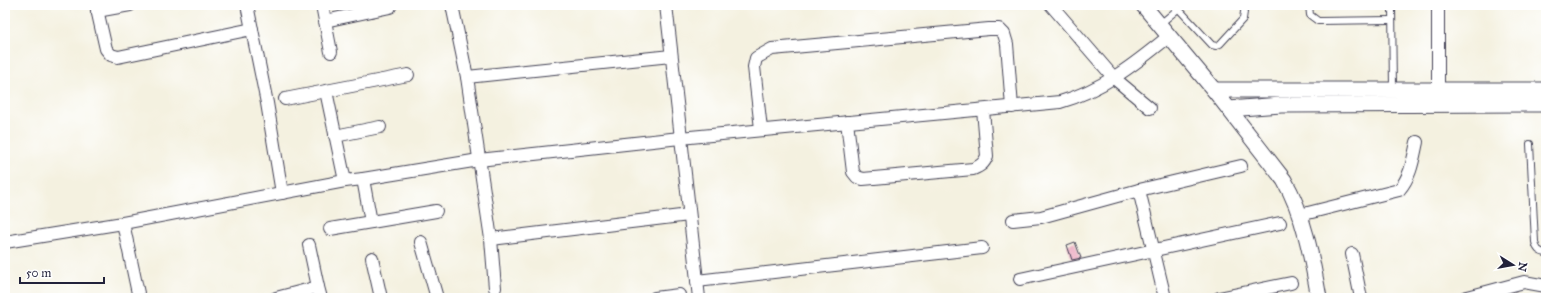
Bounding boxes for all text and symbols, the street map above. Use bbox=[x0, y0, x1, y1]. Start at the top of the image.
north arrow bbox=[1493, 245, 1533, 285]
scale bar bbox=[20, 259, 104, 285]
text: N bbox=[1515, 261, 1530, 273]
text: 50 m bbox=[26, 266, 51, 280]

